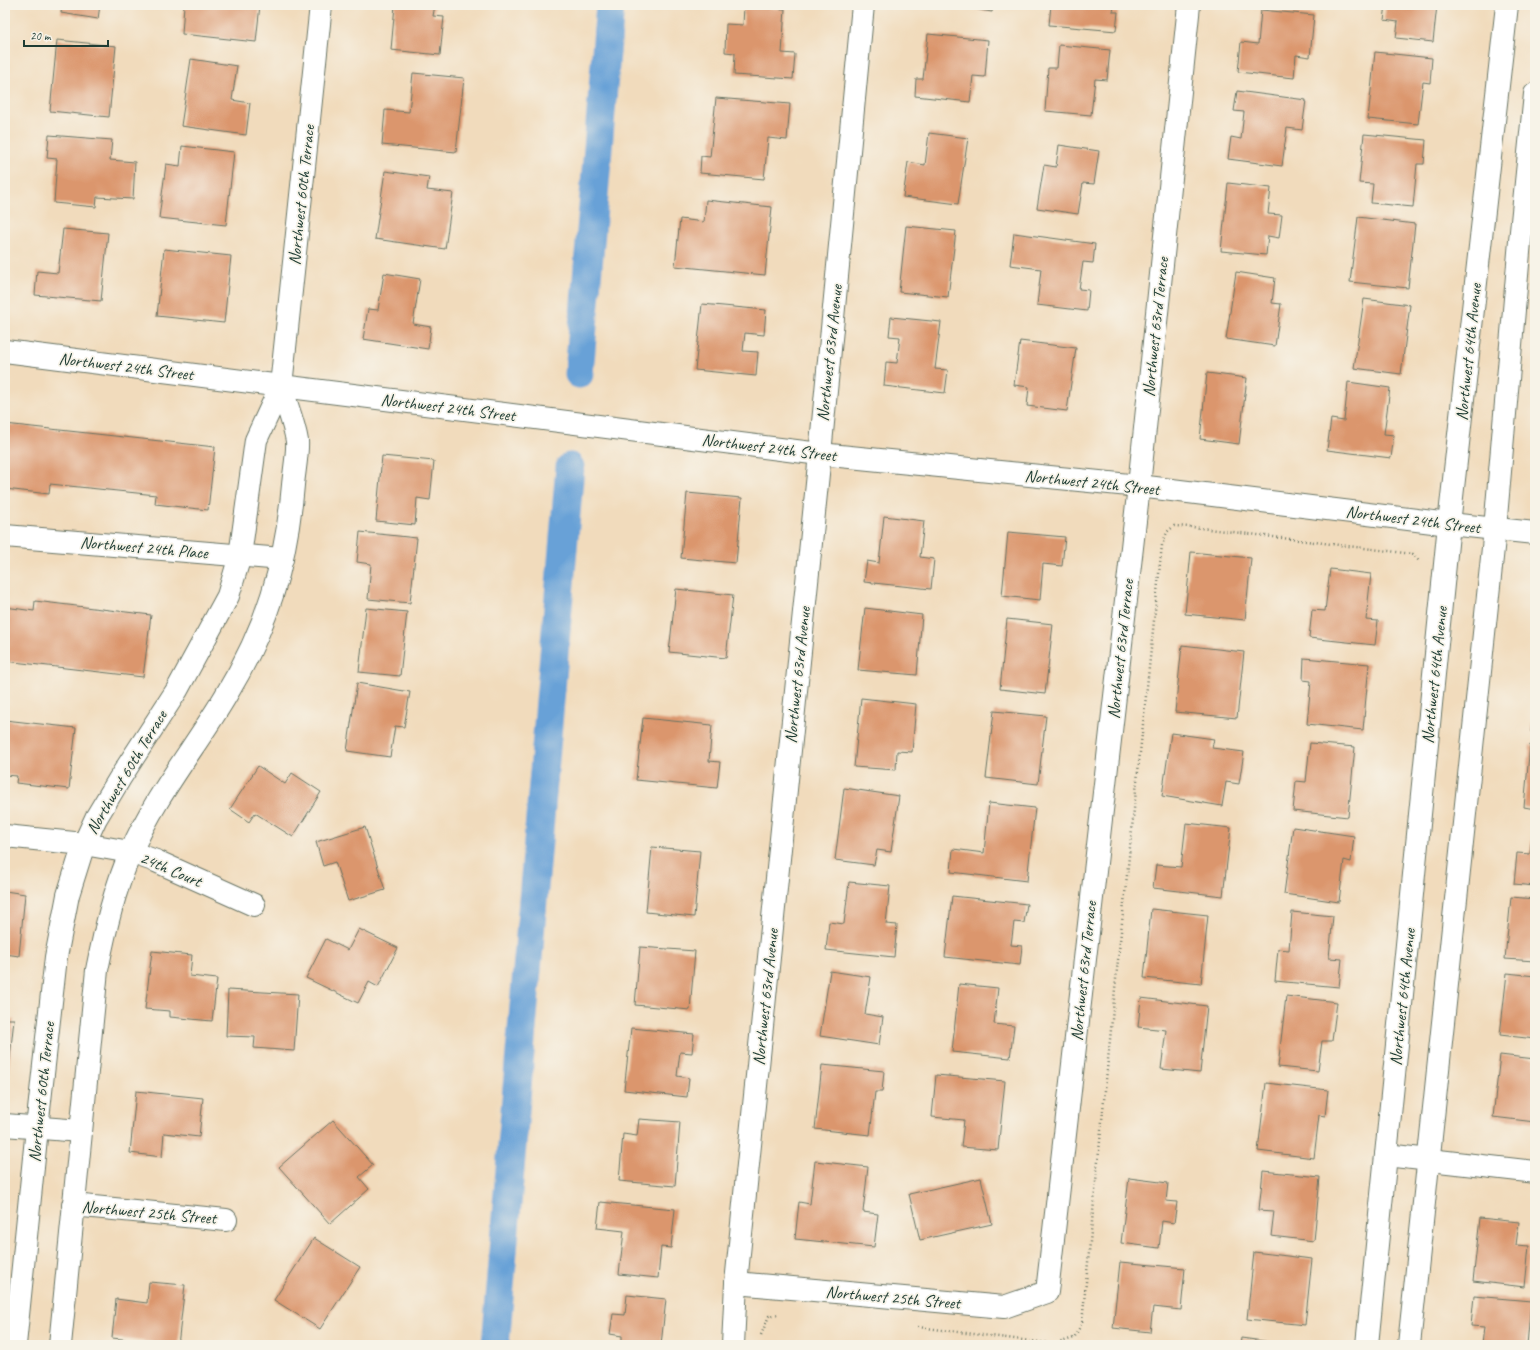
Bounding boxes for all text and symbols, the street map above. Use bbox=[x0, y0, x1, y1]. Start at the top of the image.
scale bar bbox=[24, 22, 108, 48]
text: 20 m bbox=[30, 28, 52, 44]
street label: Northwest 60th Terrace bbox=[284, 123, 319, 266]
street label: Northwest 63rd Terrace bbox=[1138, 255, 1173, 398]
street label: Northwest 64th Avenue bbox=[1451, 281, 1486, 421]
street label: Northwest 63rd Avenue bbox=[812, 282, 847, 422]
street label: Northwest 24th Street bbox=[58, 348, 197, 385]
street label: Northwest 24th Street bbox=[380, 389, 519, 426]
street label: Northwest 24th Street bbox=[701, 429, 840, 466]
street label: Northwest 24th Street bbox=[1024, 465, 1163, 500]
street label: Northwest 24th Street bbox=[1345, 501, 1484, 538]
street label: Northwest 24th Place bbox=[79, 531, 210, 564]
street label: Northwest 63rd Terrace bbox=[1103, 577, 1138, 720]
street label: Northwest 63rd Avenue bbox=[780, 604, 815, 744]
street label: Northwest 64th Avenue bbox=[1417, 604, 1452, 744]
street label: Northwest 60th Terrace bbox=[81, 705, 172, 838]
street label: 24th Court bbox=[137, 847, 207, 893]
street label: Northwest 63rd Terrace bbox=[1066, 899, 1101, 1042]
street label: Northwest 63rd Avenue bbox=[748, 926, 783, 1066]
street label: Northwest 64th Avenue bbox=[1385, 926, 1420, 1066]
street label: Northwest 60th Terrace bbox=[24, 1020, 59, 1163]
street label: Northwest 25th Street bbox=[81, 1196, 219, 1229]
street label: Northwest 25th Street bbox=[825, 1281, 963, 1314]

